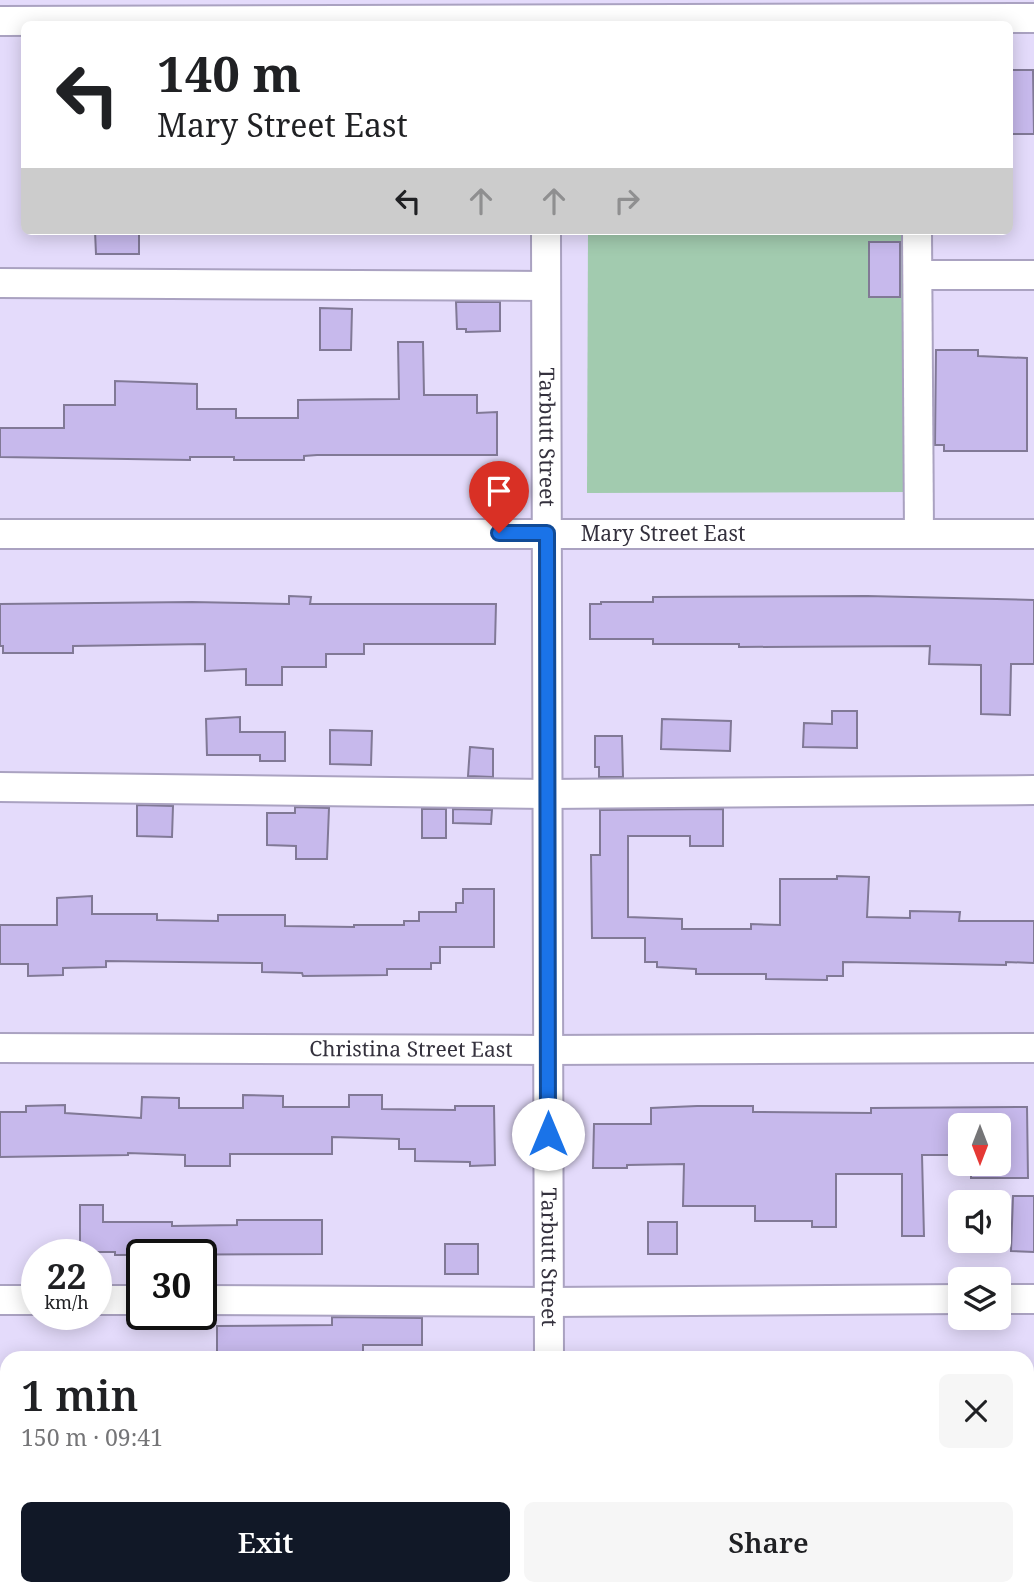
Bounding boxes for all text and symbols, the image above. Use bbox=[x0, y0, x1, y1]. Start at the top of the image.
text: 140 m bbox=[157, 40, 301, 106]
icon: left bbox=[42, 49, 133, 140]
text: Mary Street East bbox=[157, 103, 408, 146]
icon: left bbox=[389, 182, 427, 220]
icon: ahead bbox=[462, 182, 500, 220]
icon: ahead bbox=[535, 182, 573, 220]
icon: right bbox=[608, 182, 646, 220]
street label: Tarbutt Street bbox=[533, 367, 562, 507]
pin bbox=[469, 461, 529, 533]
icon: arrive bbox=[480, 472, 518, 510]
street label: Mary Street East bbox=[581, 519, 745, 547]
street label: Christina Street East bbox=[309, 1034, 513, 1063]
position arrow bbox=[511, 1097, 585, 1171]
north arrow bbox=[948, 1113, 1012, 1176]
map controls bbox=[948, 1113, 1011, 1330]
street label: Tarbutt Street bbox=[536, 1187, 564, 1327]
button: sound bbox=[948, 1190, 1011, 1253]
speed limit sign: 30 bbox=[126, 1239, 217, 1330]
text: 22 bbox=[47, 1252, 86, 1299]
button: layers bbox=[948, 1267, 1011, 1330]
text: km/h bbox=[44, 1290, 89, 1314]
text: 1 min bbox=[21, 1366, 138, 1423]
button: close bbox=[939, 1374, 1013, 1448]
text: 150 m · 09:41 bbox=[21, 1421, 163, 1453]
button: Exit bbox=[21, 1502, 510, 1582]
button: Share bbox=[524, 1502, 1013, 1582]

